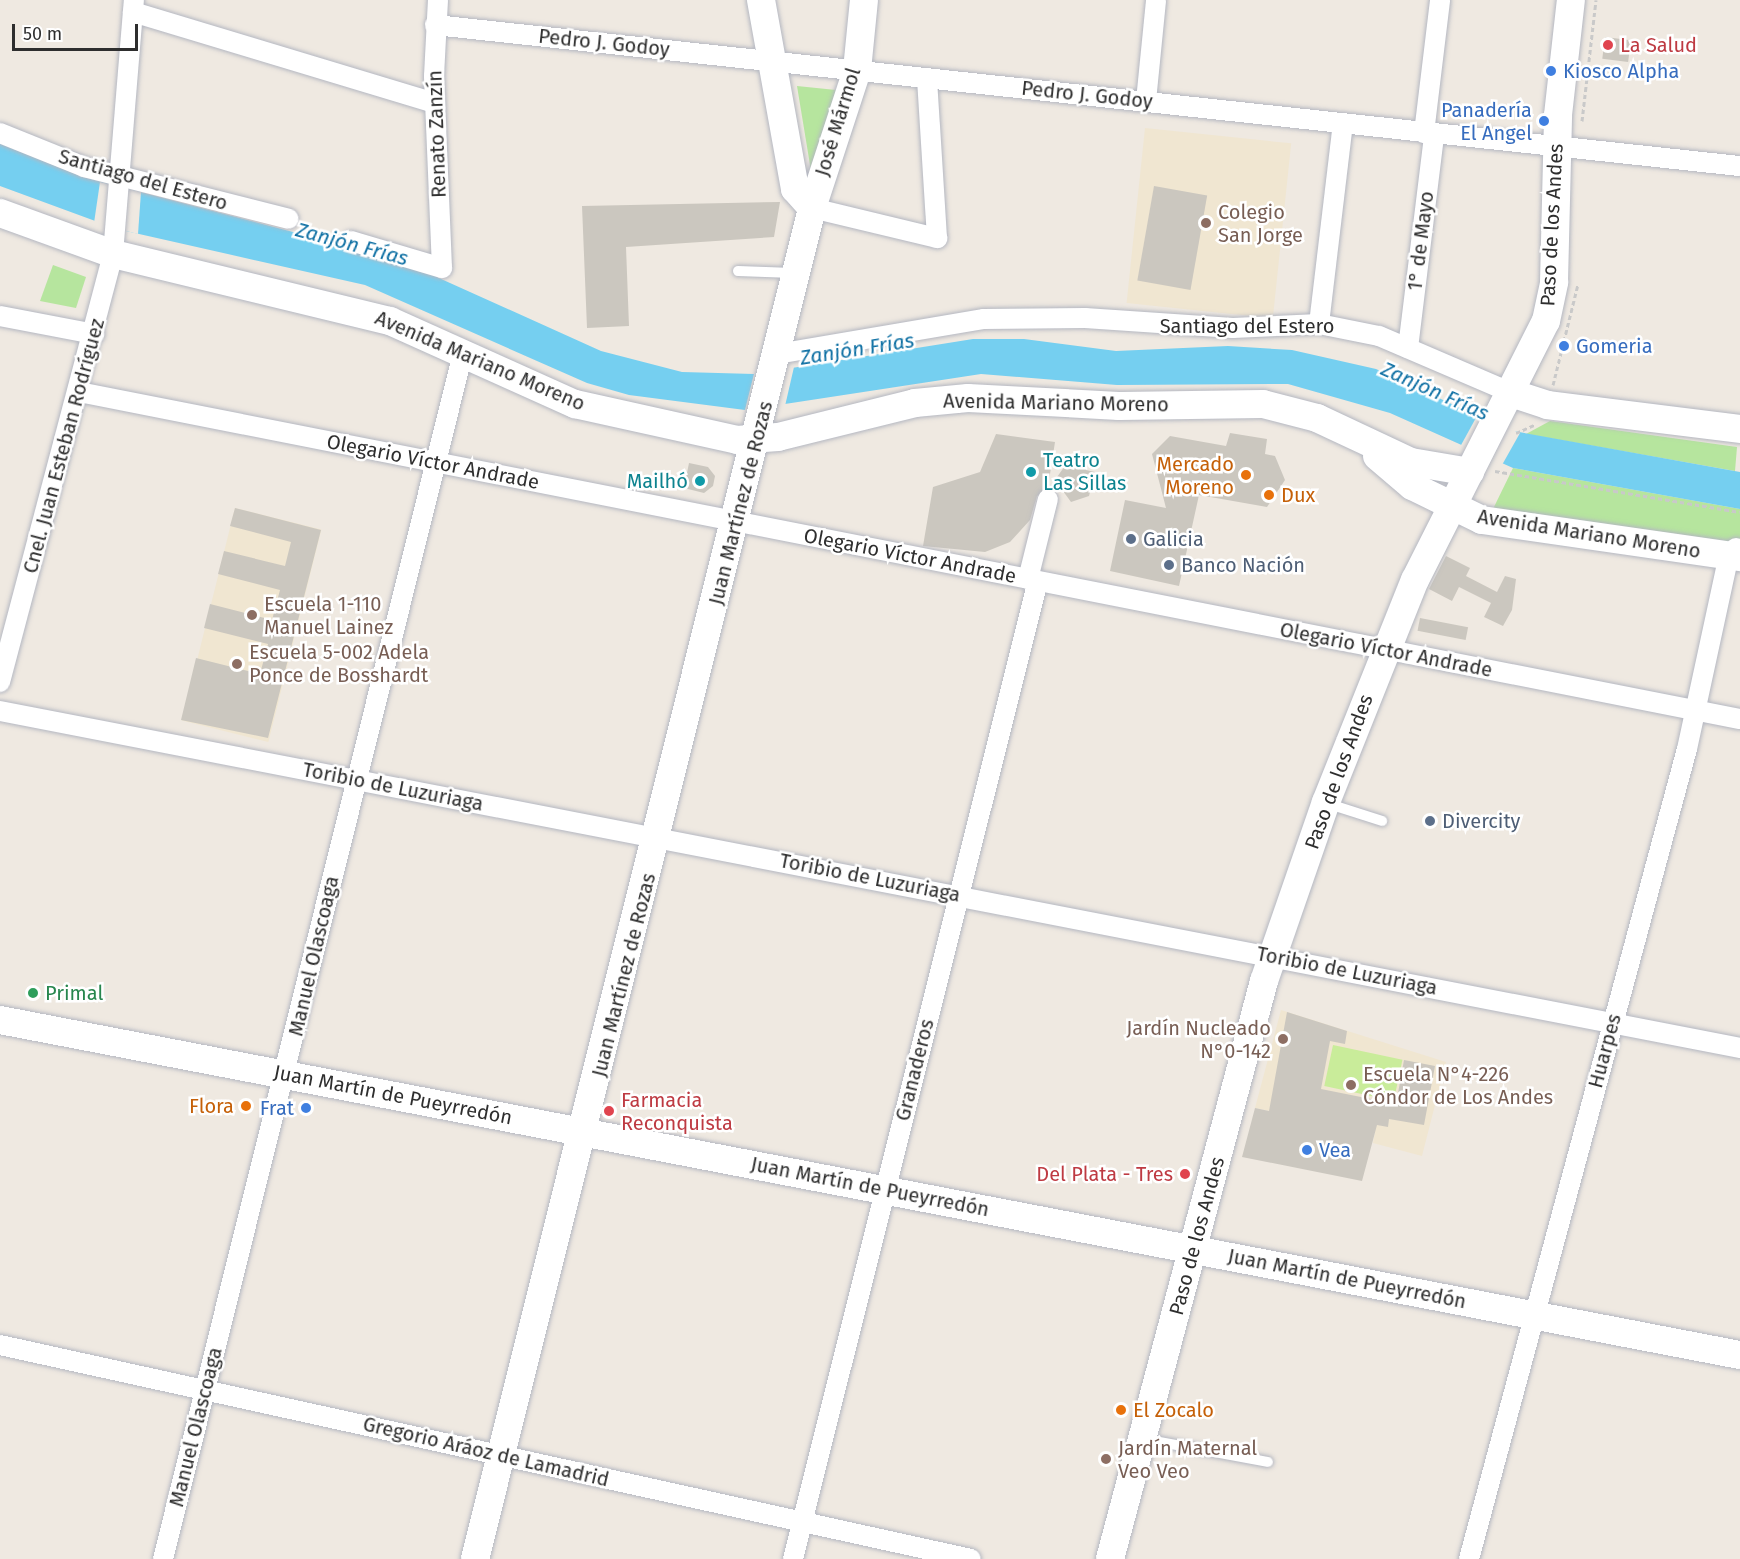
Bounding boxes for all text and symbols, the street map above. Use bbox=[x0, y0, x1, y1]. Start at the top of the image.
scale bar bbox=[15, 12, 141, 50]
text: 50 m bbox=[23, 23, 62, 45]
street label: Pedro J. Godoy bbox=[537, 24, 671, 62]
place label: La Salud bbox=[1620, 33, 1697, 57]
marker: La Salud bbox=[1601, 38, 1615, 52]
place label: Kiosco Alpha bbox=[1563, 59, 1679, 83]
marker: Kiosco Alpha bbox=[1544, 64, 1558, 78]
street label: José Mármol bbox=[810, 65, 866, 179]
street label: Renato Zanzín bbox=[423, 70, 451, 198]
street label: Pedro J. Godoy bbox=[1020, 76, 1154, 114]
place label: Panadería El Angel bbox=[1441, 98, 1532, 145]
marker: Panadería El Angel bbox=[1537, 114, 1551, 128]
street label: Paso de los Andes bbox=[1536, 143, 1568, 307]
street label: Santiago del Estero bbox=[56, 144, 230, 216]
street label: 1° de Mayo bbox=[1403, 190, 1439, 292]
place label: Colegio San Jorge bbox=[1218, 200, 1303, 247]
marker: Colegio San Jorge bbox=[1199, 216, 1213, 230]
water label: Zanjón Frías bbox=[293, 217, 411, 271]
street label: Avenida Mariano Moreno bbox=[371, 306, 589, 416]
street label: Santiago del Estero bbox=[1160, 314, 1334, 338]
street label: Cnel. Juan Esteban Rodríguez bbox=[18, 316, 110, 576]
water label: Zanjón Frías bbox=[798, 328, 916, 370]
place label: Gomeria bbox=[1576, 334, 1653, 358]
marker: Gomeria bbox=[1557, 339, 1571, 353]
water label: Zanjón Frías bbox=[1377, 356, 1493, 426]
street label: Avenida Mariano Moreno bbox=[943, 389, 1169, 417]
street label: Juan Martínez de Rozas bbox=[704, 399, 778, 607]
street label: Olegario Víctor Andrade bbox=[325, 430, 541, 494]
place label: Teatro Las Sillas bbox=[1043, 448, 1126, 495]
place label: Mercado Moreno bbox=[1157, 452, 1234, 499]
marker: Teatro Las Sillas bbox=[1024, 465, 1038, 479]
marker: Mercado Moreno bbox=[1239, 468, 1253, 482]
place label: Mailhó bbox=[627, 469, 688, 493]
marker: Mailhó bbox=[693, 474, 707, 488]
place label: Dux bbox=[1281, 483, 1315, 507]
marker: Dux bbox=[1262, 488, 1276, 502]
street label: Avenida Mariano Moreno bbox=[1476, 504, 1702, 564]
street label: Olegario Víctor Andrade bbox=[802, 524, 1018, 588]
place label: Galicia bbox=[1143, 527, 1204, 551]
marker: Galicia bbox=[1124, 532, 1138, 546]
place label: Banco Nación bbox=[1181, 553, 1305, 577]
marker: Banco Nación bbox=[1162, 558, 1176, 572]
place label: Escuela 1-110 Manuel Lainez bbox=[264, 592, 393, 639]
marker: Escuela 1-110 Manuel Lainez bbox=[245, 608, 259, 622]
street label: Olegario Víctor Andrade bbox=[1278, 618, 1494, 682]
place label: Escuela 5-002 Adela Ponce de Bosshardt bbox=[249, 640, 429, 687]
marker: Escuela 5-002 Adela Ponce de Bosshardt bbox=[230, 657, 244, 671]
street label: Paso de los Andes bbox=[1300, 691, 1378, 853]
street label: Toribio de Luzuriaga bbox=[301, 758, 485, 816]
place label: Divercity bbox=[1442, 809, 1520, 833]
marker: Divercity bbox=[1423, 814, 1437, 828]
street label: Toribio de Luzuriaga bbox=[778, 849, 962, 907]
street label: Juan Martínez de Rozas bbox=[587, 871, 661, 1079]
street label: Manuel Olascoaga bbox=[284, 874, 344, 1038]
street label: Toribio de Luzuriaga bbox=[1255, 942, 1439, 1000]
place label: Primal bbox=[45, 981, 103, 1005]
marker: Primal bbox=[26, 986, 40, 1000]
street label: Huarpes bbox=[1584, 1011, 1626, 1091]
place label: Jardín Nucleado N°0-142 bbox=[1126, 1016, 1271, 1063]
street label: Granaderos bbox=[891, 1017, 939, 1123]
marker: Jardín Nucleado N°0-142 bbox=[1276, 1032, 1290, 1046]
street label: Juan Martín de Pueyrredón bbox=[272, 1060, 514, 1130]
place label: Escuela N°4-226 Cóndor de Los Andes bbox=[1363, 1062, 1553, 1109]
marker: Escuela N°4-226 Cóndor de Los Andes bbox=[1344, 1078, 1358, 1092]
place label: Farmacia Reconquista bbox=[621, 1088, 733, 1135]
place label: Flora bbox=[189, 1094, 234, 1118]
place label: Frat bbox=[260, 1096, 294, 1120]
marker: Flora bbox=[239, 1099, 253, 1113]
marker: Frat bbox=[299, 1101, 313, 1115]
marker: Farmacia Reconquista bbox=[602, 1104, 616, 1118]
place label: Vea bbox=[1319, 1138, 1351, 1162]
marker: Vea bbox=[1300, 1143, 1314, 1157]
street label: Juan Martín de Pueyrredón bbox=[749, 1152, 991, 1222]
street label: Paso de los Andes bbox=[1164, 1154, 1230, 1318]
place label: Del Plata - Tres bbox=[1036, 1162, 1173, 1186]
marker: Del Plata - Tres bbox=[1178, 1167, 1192, 1181]
street label: Juan Martín de Pueyrredón bbox=[1226, 1244, 1468, 1314]
street label: Manuel Olascoaga bbox=[165, 1345, 227, 1509]
place label: El Zocalo bbox=[1133, 1398, 1214, 1422]
marker: El Zocalo bbox=[1114, 1403, 1128, 1417]
street label: Gregorio Aráoz de Lamadrid bbox=[361, 1412, 611, 1492]
place label: Jardín Maternal Veo Veo bbox=[1118, 1436, 1257, 1483]
marker: Jardín Maternal Veo Veo bbox=[1099, 1452, 1113, 1466]

